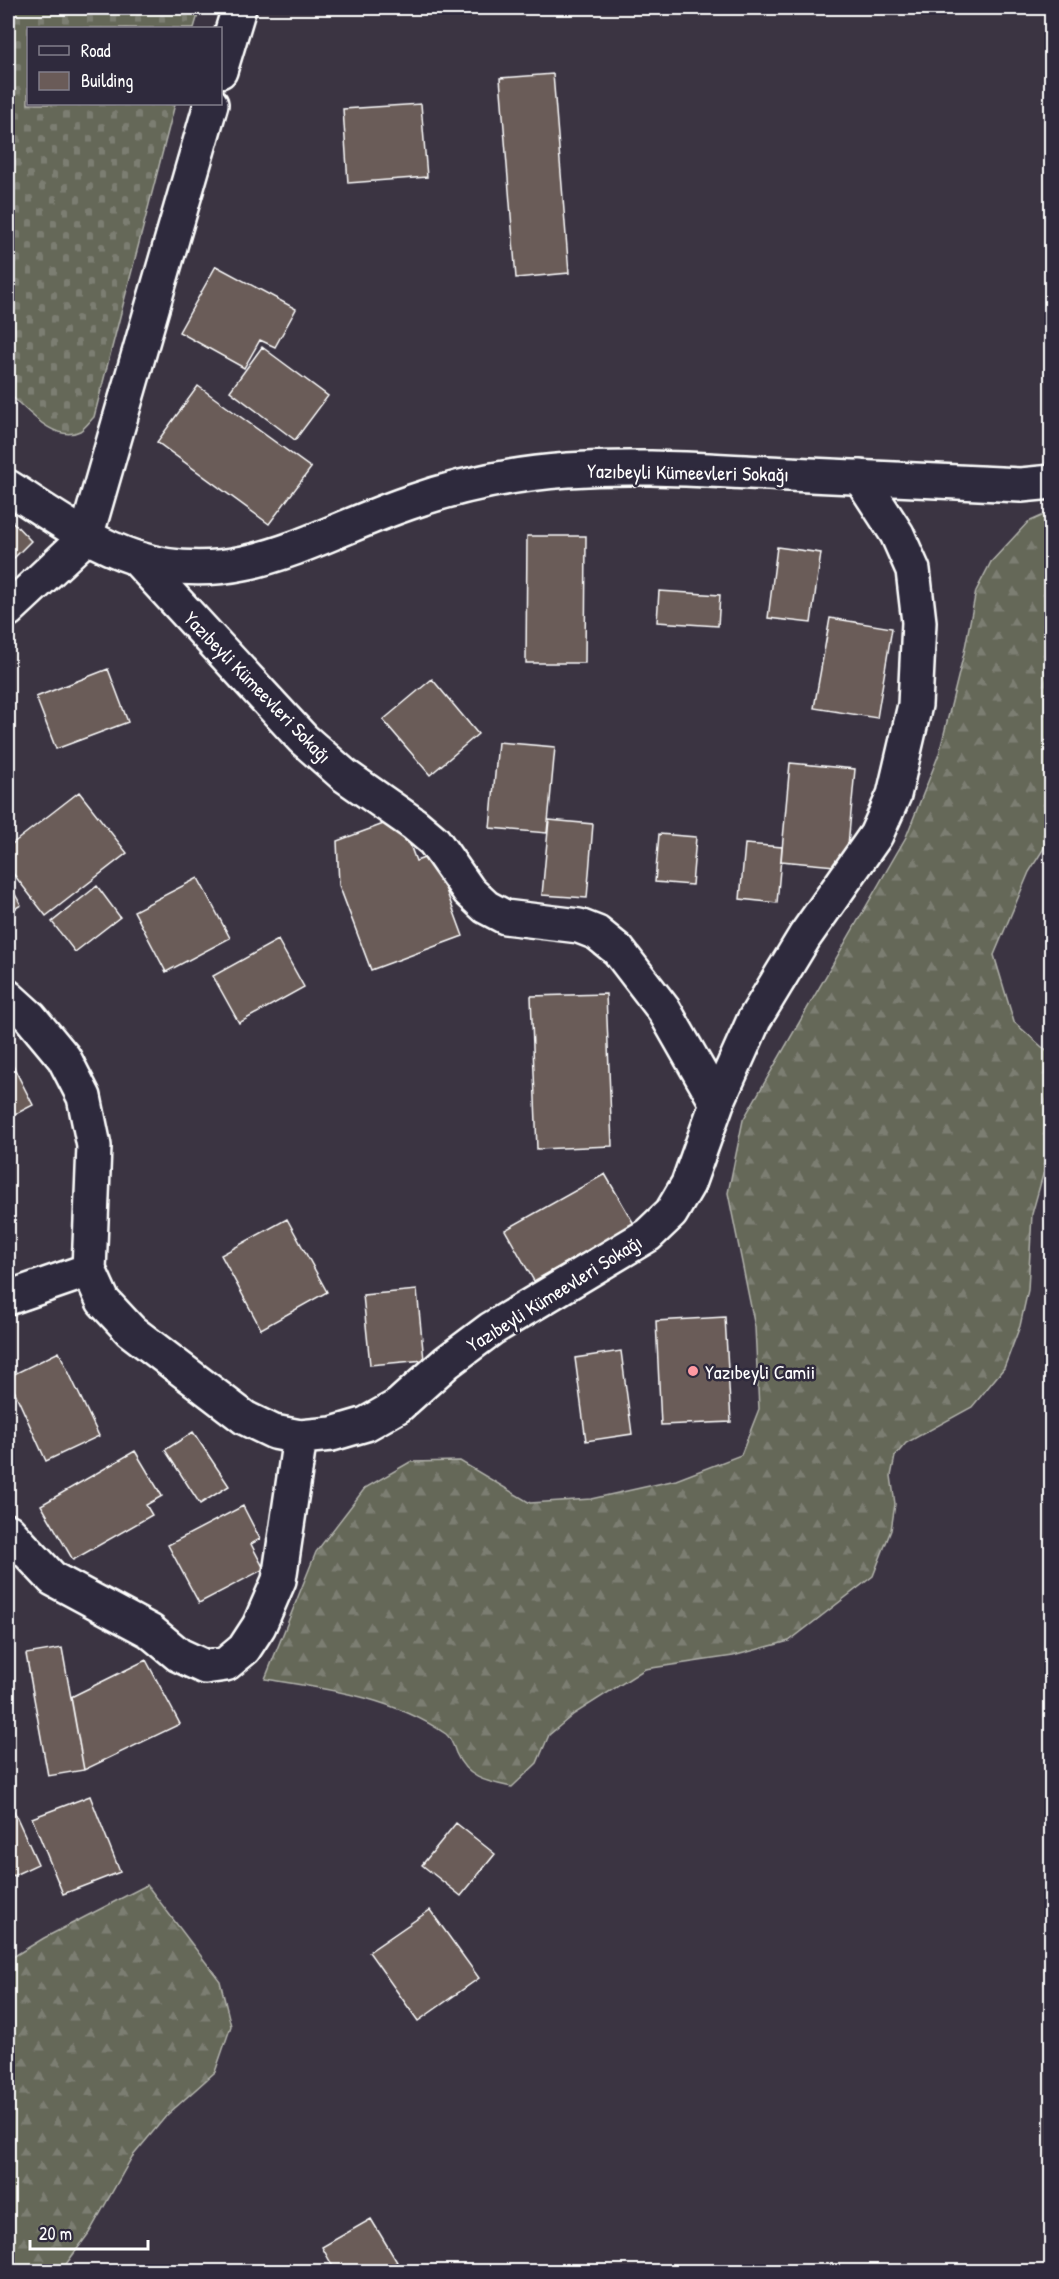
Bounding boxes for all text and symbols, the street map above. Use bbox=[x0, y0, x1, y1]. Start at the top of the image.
legend bbox=[27, 27, 222, 105]
text: Road bbox=[81, 38, 111, 63]
text: Building bbox=[81, 68, 133, 93]
street label: Yazıbeyli Kümeevleri Sokağı bbox=[587, 457, 789, 487]
street label: Yazıbeyli Kümeevleri Sokağı bbox=[178, 605, 338, 769]
street label: Yazıbeyli Kümeevleri Sokağı bbox=[461, 1228, 647, 1358]
place label: Yazıbeyli Camii bbox=[705, 1358, 815, 1385]
marker: Yazıbeyli Camii bbox=[686, 1364, 700, 1378]
scale bar bbox=[30, 2213, 148, 2251]
text: 20 m bbox=[39, 2221, 72, 2246]

